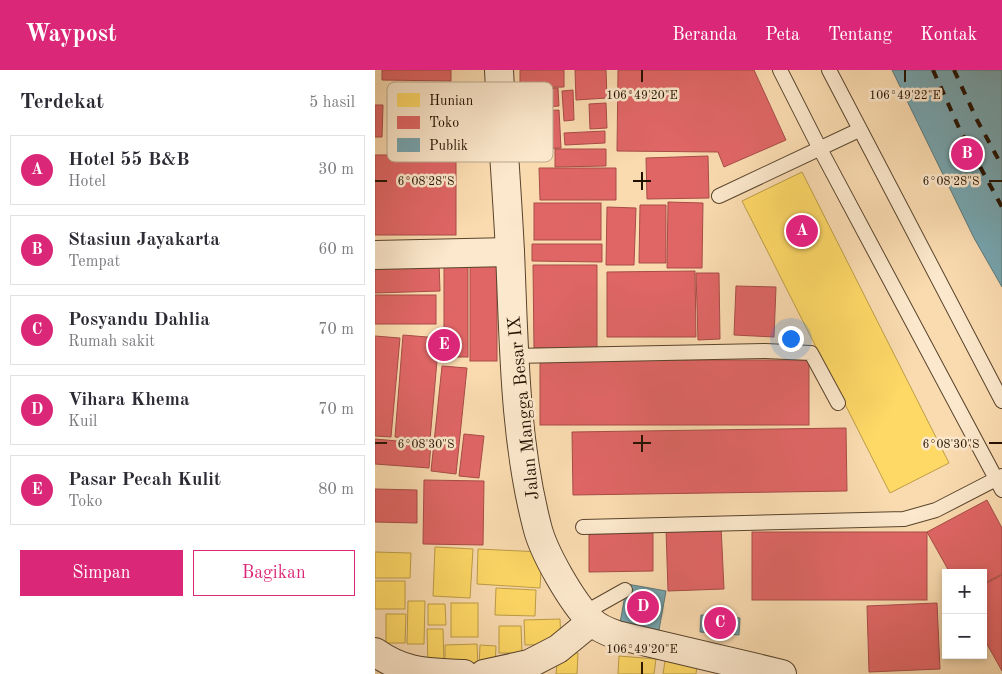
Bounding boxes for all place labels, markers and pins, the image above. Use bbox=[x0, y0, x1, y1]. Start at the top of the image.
pin: B bbox=[951, 135, 983, 173]
pin: A bbox=[786, 212, 818, 250]
pin: E bbox=[428, 326, 460, 364]
pin: D bbox=[627, 588, 659, 626]
pin: C bbox=[704, 604, 736, 642]

